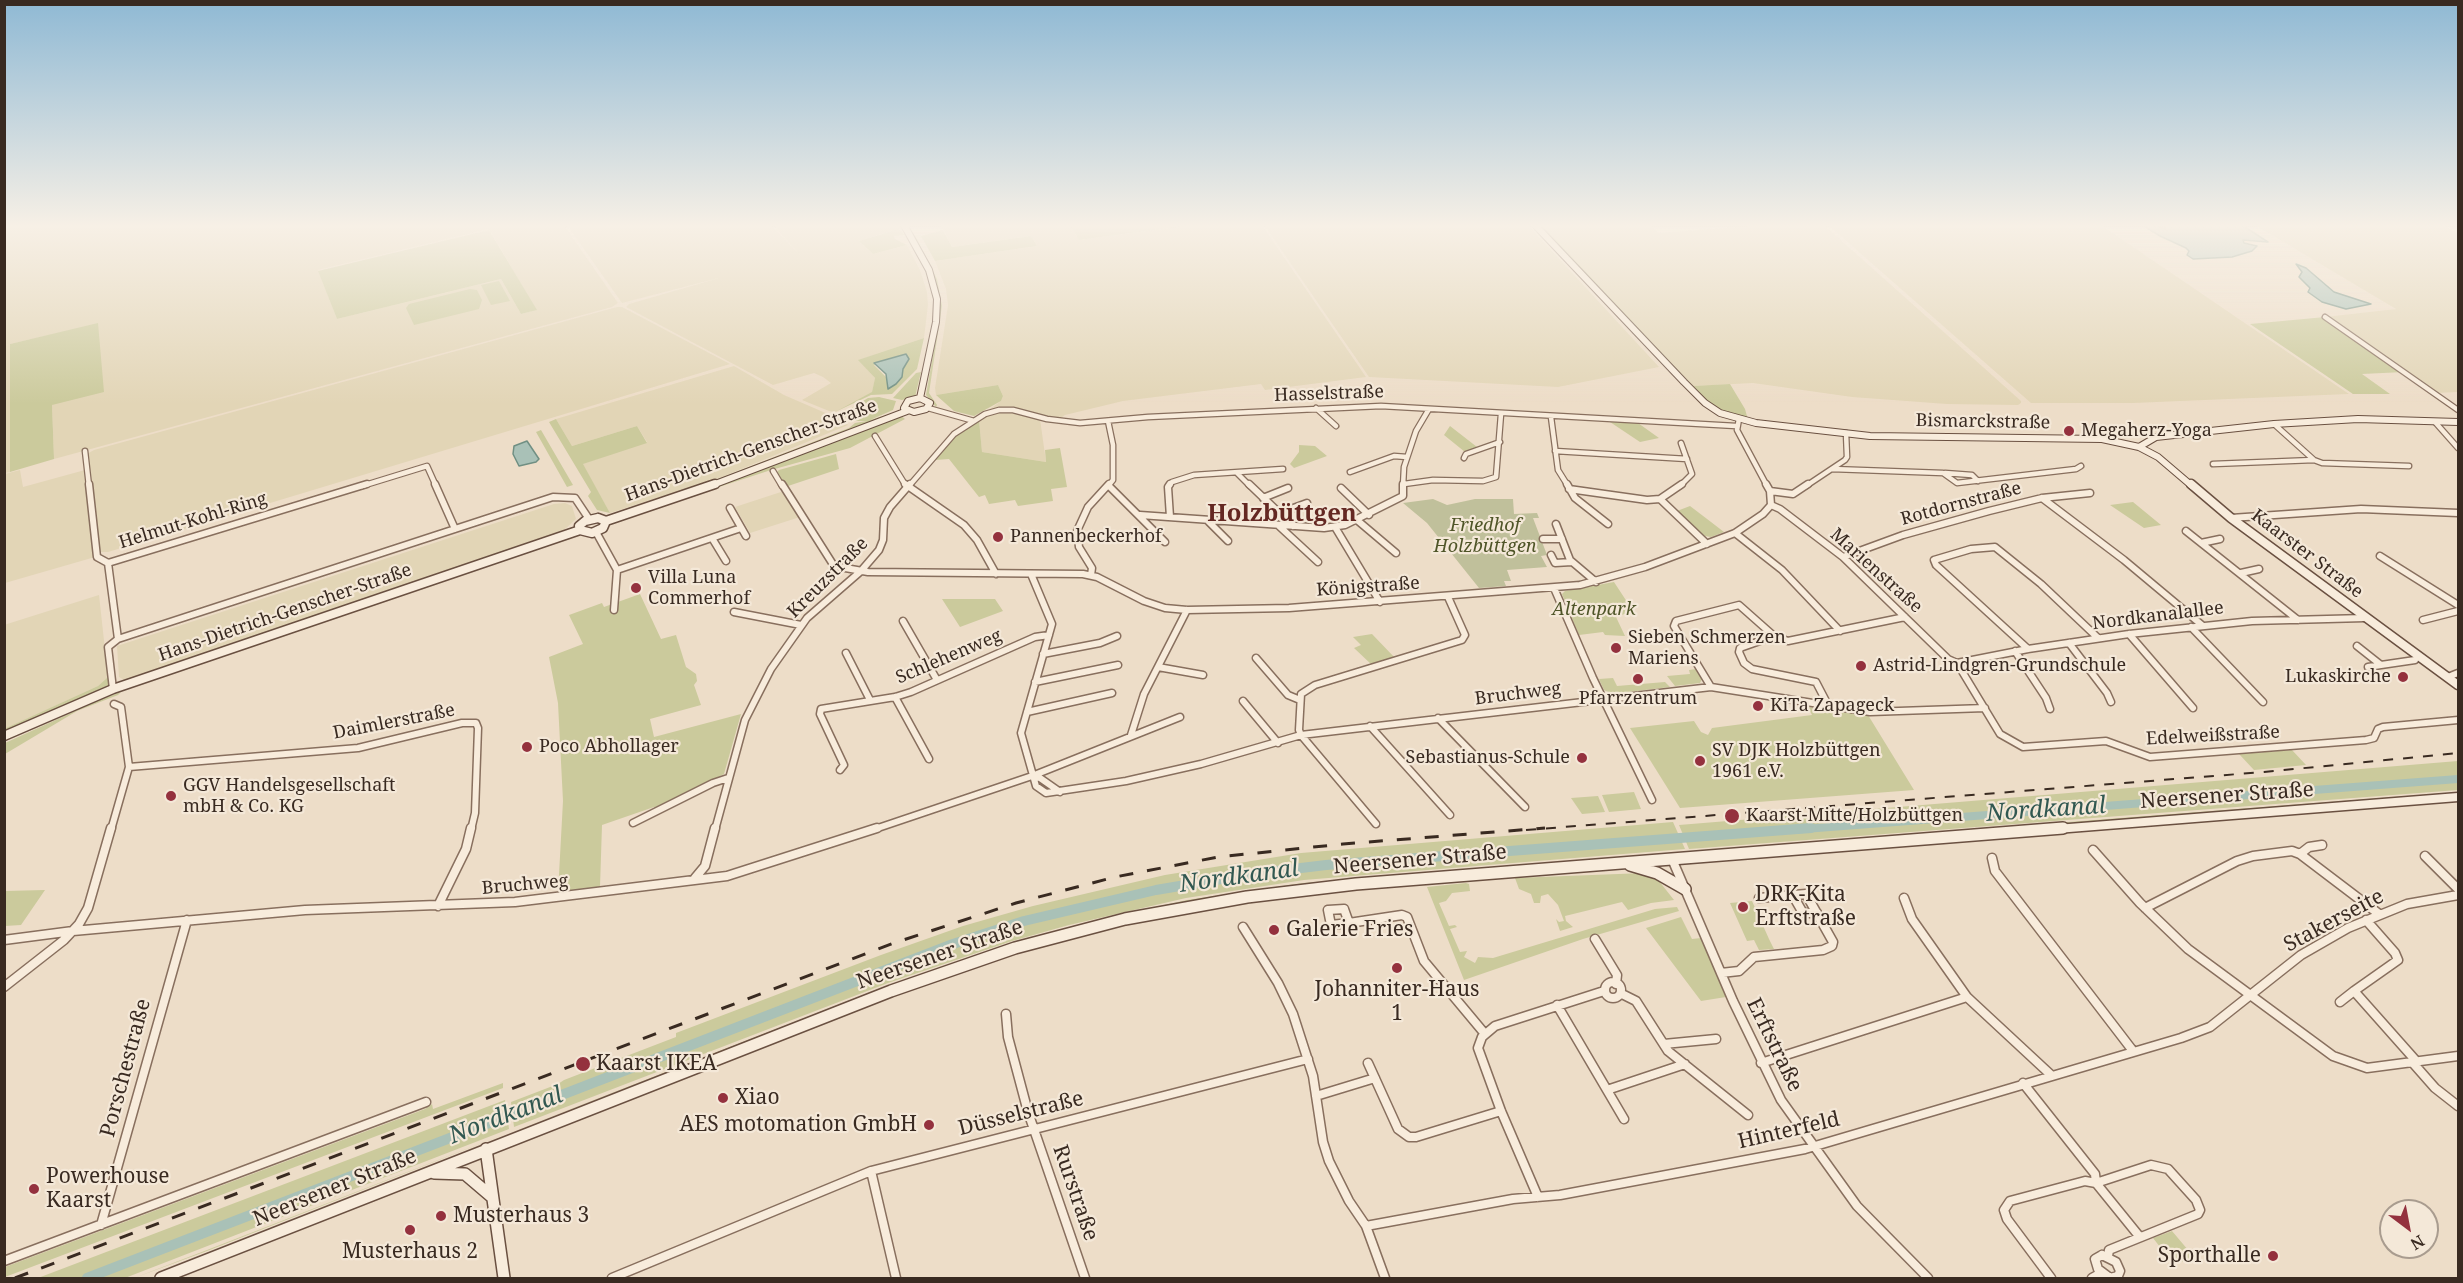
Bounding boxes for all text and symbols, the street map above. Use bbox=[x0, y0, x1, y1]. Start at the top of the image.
street label: Hasselstraße bbox=[1274, 381, 1384, 407]
street label: Hans-Dietrich-Genscher-Straße bbox=[622, 395, 880, 507]
street label: Bismarckstraße bbox=[1916, 410, 2050, 434]
place label: Megaherz-Yoga bbox=[2081, 420, 2212, 442]
marker: Megaherz-Yoga bbox=[2062, 424, 2076, 438]
street label: Rotdornstraße bbox=[1898, 478, 2024, 530]
street label: Helmut-Kohl-Ring bbox=[116, 488, 270, 554]
district label: Holzbüttgen bbox=[1207, 500, 1357, 528]
street label: Kaarster Straße bbox=[2247, 505, 2367, 603]
park label: Friedhof Holzbüttgen bbox=[1433, 515, 1537, 558]
street label: Marienstraße bbox=[1825, 524, 1927, 618]
place label: Pannenbeckerhof bbox=[1010, 526, 1162, 548]
marker: Pannenbeckerhof bbox=[991, 530, 1005, 544]
street label: Kreuzstraße bbox=[783, 533, 873, 623]
street label: Hans-Dietrich-Genscher-Straße bbox=[156, 559, 414, 667]
place label: Villa Luna Commerhof bbox=[648, 567, 750, 610]
street label: Königstraße bbox=[1316, 573, 1420, 601]
marker: Villa Luna Commerhof bbox=[629, 581, 643, 595]
street label: Nordkanalallee bbox=[2091, 597, 2225, 635]
park label: Altenpark bbox=[1552, 599, 1636, 621]
street label: Schlehenweg bbox=[893, 625, 1005, 689]
place label: Sieben Schmerzen Mariens bbox=[1628, 627, 1786, 670]
marker: Sieben Schmerzen Mariens bbox=[1609, 641, 1623, 655]
place label: Astrid-Lindgren-Grundschule bbox=[1873, 655, 2126, 677]
marker: Astrid-Lindgren-Grundschule bbox=[1854, 659, 1868, 673]
place label: Lukaskirche bbox=[2285, 666, 2391, 688]
marker: Lukaskirche bbox=[2396, 670, 2410, 684]
marker: Pfarrzentrum bbox=[1631, 672, 1645, 686]
street label: Bruchweg bbox=[1474, 678, 1562, 710]
place label: Pfarrzentrum bbox=[1579, 688, 1697, 710]
place label: KiTa Zapageck bbox=[1770, 695, 1894, 717]
marker: KiTa Zapageck bbox=[1751, 699, 1765, 713]
street label: Daimlerstraße bbox=[331, 700, 457, 744]
street label: Edelweißstraße bbox=[2146, 722, 2280, 750]
place label: Poco Abhollager bbox=[539, 736, 679, 758]
marker: Poco Abhollager bbox=[520, 740, 534, 754]
place label: SV DJK Holzbüttgen 1961 e.V. bbox=[1712, 740, 1881, 783]
place label: Sebastianus-Schule bbox=[1406, 747, 1570, 769]
marker: Sebastianus-Schule bbox=[1575, 751, 1589, 765]
marker: SV DJK Holzbüttgen 1961 e.V. bbox=[1693, 754, 1707, 768]
place label: GGV Handelsgesellschaft mbH & Co. KG bbox=[183, 775, 395, 818]
street label: Neersener Straße bbox=[2139, 777, 2315, 815]
marker: GGV Handelsgesellschaft mbH & Co. KG bbox=[164, 789, 178, 803]
water label: Nordkanal bbox=[1985, 791, 2107, 829]
place label: Kaarst-Mitte/Holzbüttgen bbox=[1746, 805, 1963, 827]
marker: Kaarst-Mitte/Holzbüttgen bbox=[1723, 807, 1741, 825]
street label: Neersener Straße bbox=[1332, 840, 1508, 880]
water label: Nordkanal bbox=[1178, 854, 1300, 900]
street label: Bruchweg bbox=[481, 870, 569, 900]
place label: DRK-Kita Erftstraße bbox=[1755, 882, 1856, 932]
street label: Stakerseite bbox=[2280, 884, 2388, 958]
marker: DRK-Kita Erftstraße bbox=[1736, 900, 1750, 914]
street label: Neersener Straße bbox=[854, 915, 1026, 995]
place label: Galerie Fries bbox=[1286, 917, 1414, 943]
marker: Galerie Fries bbox=[1267, 923, 1281, 937]
marker: Johanniter-Haus 1 bbox=[1390, 961, 1404, 975]
place label: Johanniter-Haus 1 bbox=[1315, 977, 1479, 1027]
street label: Erftstraße bbox=[1741, 994, 1807, 1096]
street label: Porschestraße bbox=[95, 996, 157, 1140]
place label: Kaarst IKEA bbox=[596, 1051, 717, 1077]
marker: Kaarst IKEA bbox=[574, 1055, 592, 1073]
water label: Nordkanal bbox=[445, 1081, 567, 1151]
place label: Xiao bbox=[735, 1085, 780, 1111]
street label: Düsselstraße bbox=[956, 1086, 1086, 1142]
marker: Xiao bbox=[716, 1091, 730, 1105]
street label: Hinterfeld bbox=[1736, 1107, 1842, 1155]
place label: AES motomation GmbH bbox=[679, 1112, 917, 1138]
marker: AES motomation GmbH bbox=[922, 1118, 936, 1132]
street label: Rurstraße bbox=[1047, 1142, 1103, 1244]
street label: Neersener Straße bbox=[250, 1144, 420, 1232]
place label: Powerhouse Kaarst bbox=[46, 1164, 170, 1214]
marker: Powerhouse Kaarst bbox=[27, 1182, 41, 1196]
north arrow bbox=[2379, 1199, 2439, 1259]
place label: Musterhaus 3 bbox=[453, 1203, 589, 1229]
marker: Musterhaus 3 bbox=[434, 1209, 448, 1223]
marker: Musterhaus 2 bbox=[403, 1223, 417, 1237]
text: N bbox=[2406, 1230, 2429, 1255]
place label: Musterhaus 2 bbox=[342, 1239, 478, 1265]
place label: Sporthalle bbox=[2158, 1243, 2261, 1269]
marker: Sporthalle bbox=[2266, 1249, 2280, 1263]

